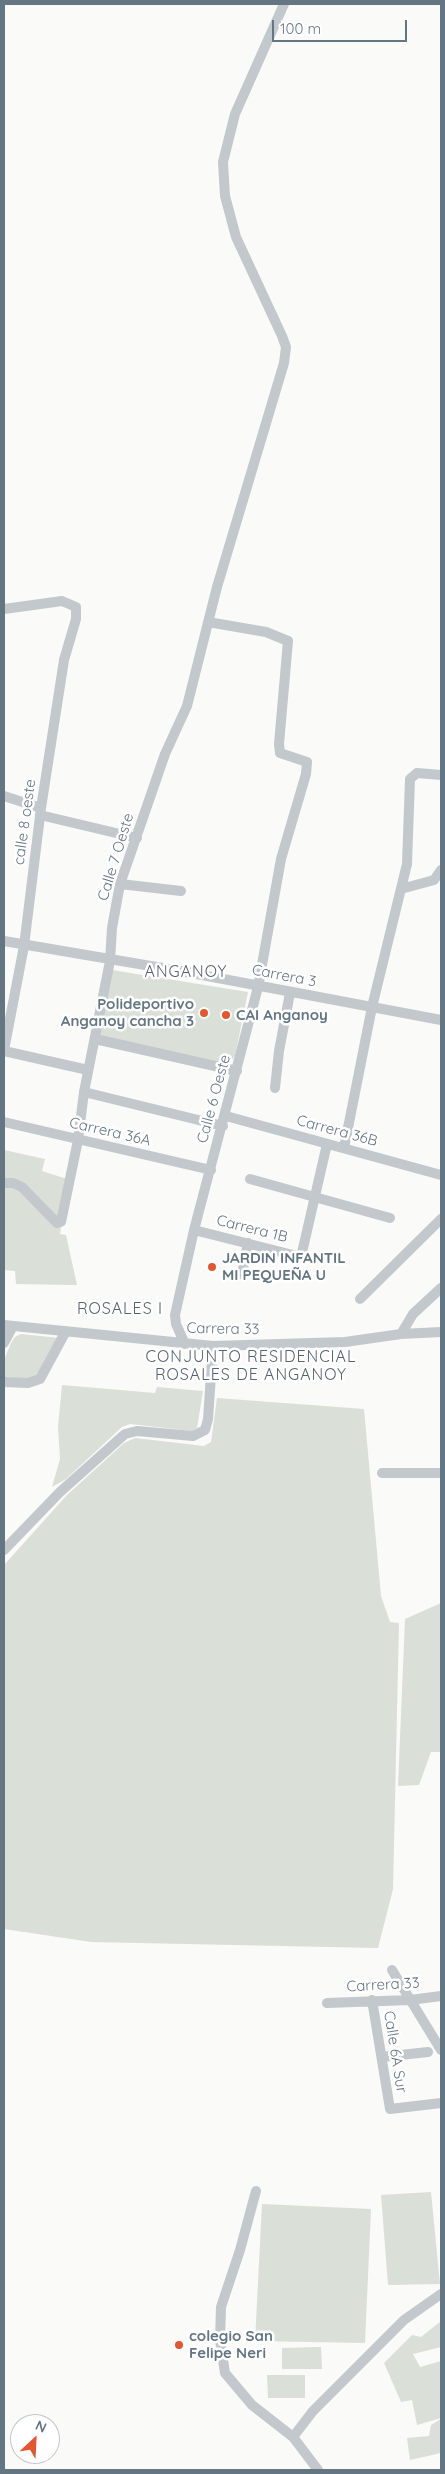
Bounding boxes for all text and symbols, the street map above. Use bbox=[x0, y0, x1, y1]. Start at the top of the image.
scale bar bbox=[275, 10, 410, 42]
text: 100 m bbox=[280, 19, 321, 38]
street label: calle 8 oeste bbox=[10, 778, 40, 866]
street label: Calle 7 Oeste bbox=[94, 811, 138, 903]
street label: Carrera 3 bbox=[250, 961, 318, 991]
district label: ANGANOY bbox=[144, 962, 228, 982]
place label: Polideportivo Anganoy cancha 3 bbox=[61, 995, 194, 1030]
place label: CAI Anganoy bbox=[236, 1006, 328, 1024]
marker: Polideportivo Anganoy cancha 3 bbox=[198, 1007, 210, 1019]
marker: CAI Anganoy bbox=[220, 1009, 232, 1021]
street label: Calle 6 Oeste bbox=[194, 1053, 234, 1145]
street label: Carrera 36B bbox=[295, 1112, 379, 1150]
street label: Carrera 36A bbox=[68, 1114, 152, 1150]
street label: Carrera 1B bbox=[215, 1211, 289, 1247]
place label: JARDIN INFANTIL MI PEQUEÑA U bbox=[222, 1249, 346, 1284]
marker: JARDIN INFANTIL MI PEQUEÑA U bbox=[206, 1261, 218, 1273]
district label: ROSALES I bbox=[76, 1299, 164, 1319]
street label: Carrera 33 bbox=[186, 1319, 260, 1339]
district label: CONJUNTO RESIDENCIAL ROSALES DE ANGANOY bbox=[143, 1347, 359, 1385]
street label: Carrera 33 bbox=[346, 1974, 420, 1996]
street label: Calle 6A Sur bbox=[380, 2010, 410, 2094]
place label: colegio San Felipe Neri bbox=[189, 2327, 273, 2362]
marker: colegio San Felipe Neri bbox=[173, 2339, 185, 2351]
north arrow bbox=[10, 2414, 60, 2464]
text: N bbox=[32, 2416, 49, 2437]

